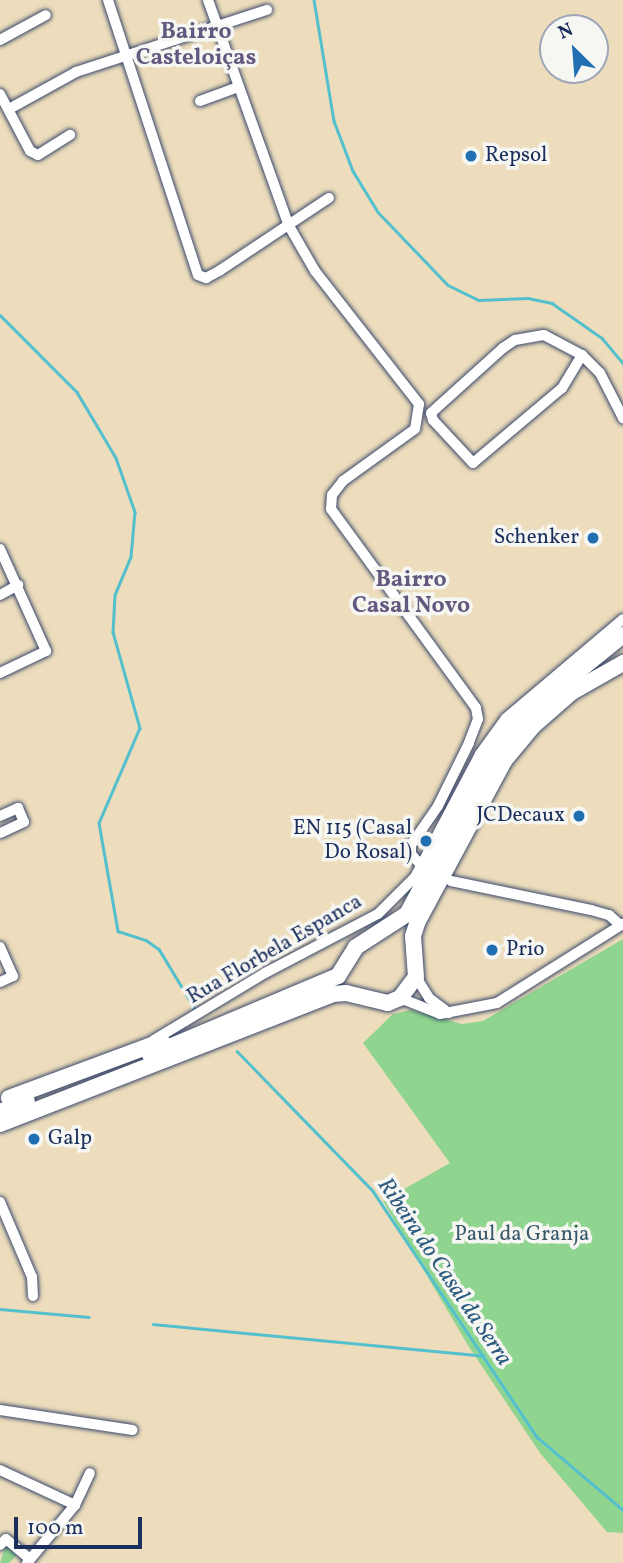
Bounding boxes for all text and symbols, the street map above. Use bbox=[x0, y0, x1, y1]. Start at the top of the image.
north arrow bbox=[539, 14, 609, 84]
text: N bbox=[554, 17, 578, 46]
district label: Bairro Casteloiças bbox=[136, 18, 256, 72]
place label: Repsol bbox=[485, 143, 547, 169]
marker: Repsol bbox=[463, 148, 479, 164]
place label: Schenker bbox=[494, 525, 579, 551]
marker: Schenker bbox=[585, 530, 601, 546]
district label: Bairro Casal Novo bbox=[352, 566, 470, 620]
place label: JCDecaux bbox=[476, 803, 565, 829]
marker: JCDecaux bbox=[571, 808, 587, 824]
place label: EN 115 (Casal Do Rosal) bbox=[293, 816, 412, 866]
marker: EN 115 (Casal Do Rosal) bbox=[418, 833, 434, 849]
street label: Rua Florbela Espanca bbox=[183, 890, 367, 1010]
place label: Prio bbox=[506, 937, 544, 963]
marker: Prio bbox=[484, 942, 500, 958]
place label: Galp bbox=[48, 1126, 92, 1152]
marker: Galp bbox=[26, 1131, 42, 1147]
water label: Ribeira do Casal da Serra bbox=[371, 1173, 517, 1371]
park label: Paul da Granja bbox=[454, 1222, 590, 1248]
scale bar bbox=[18, 1504, 145, 1548]
text: 100 m bbox=[27, 1514, 84, 1543]

